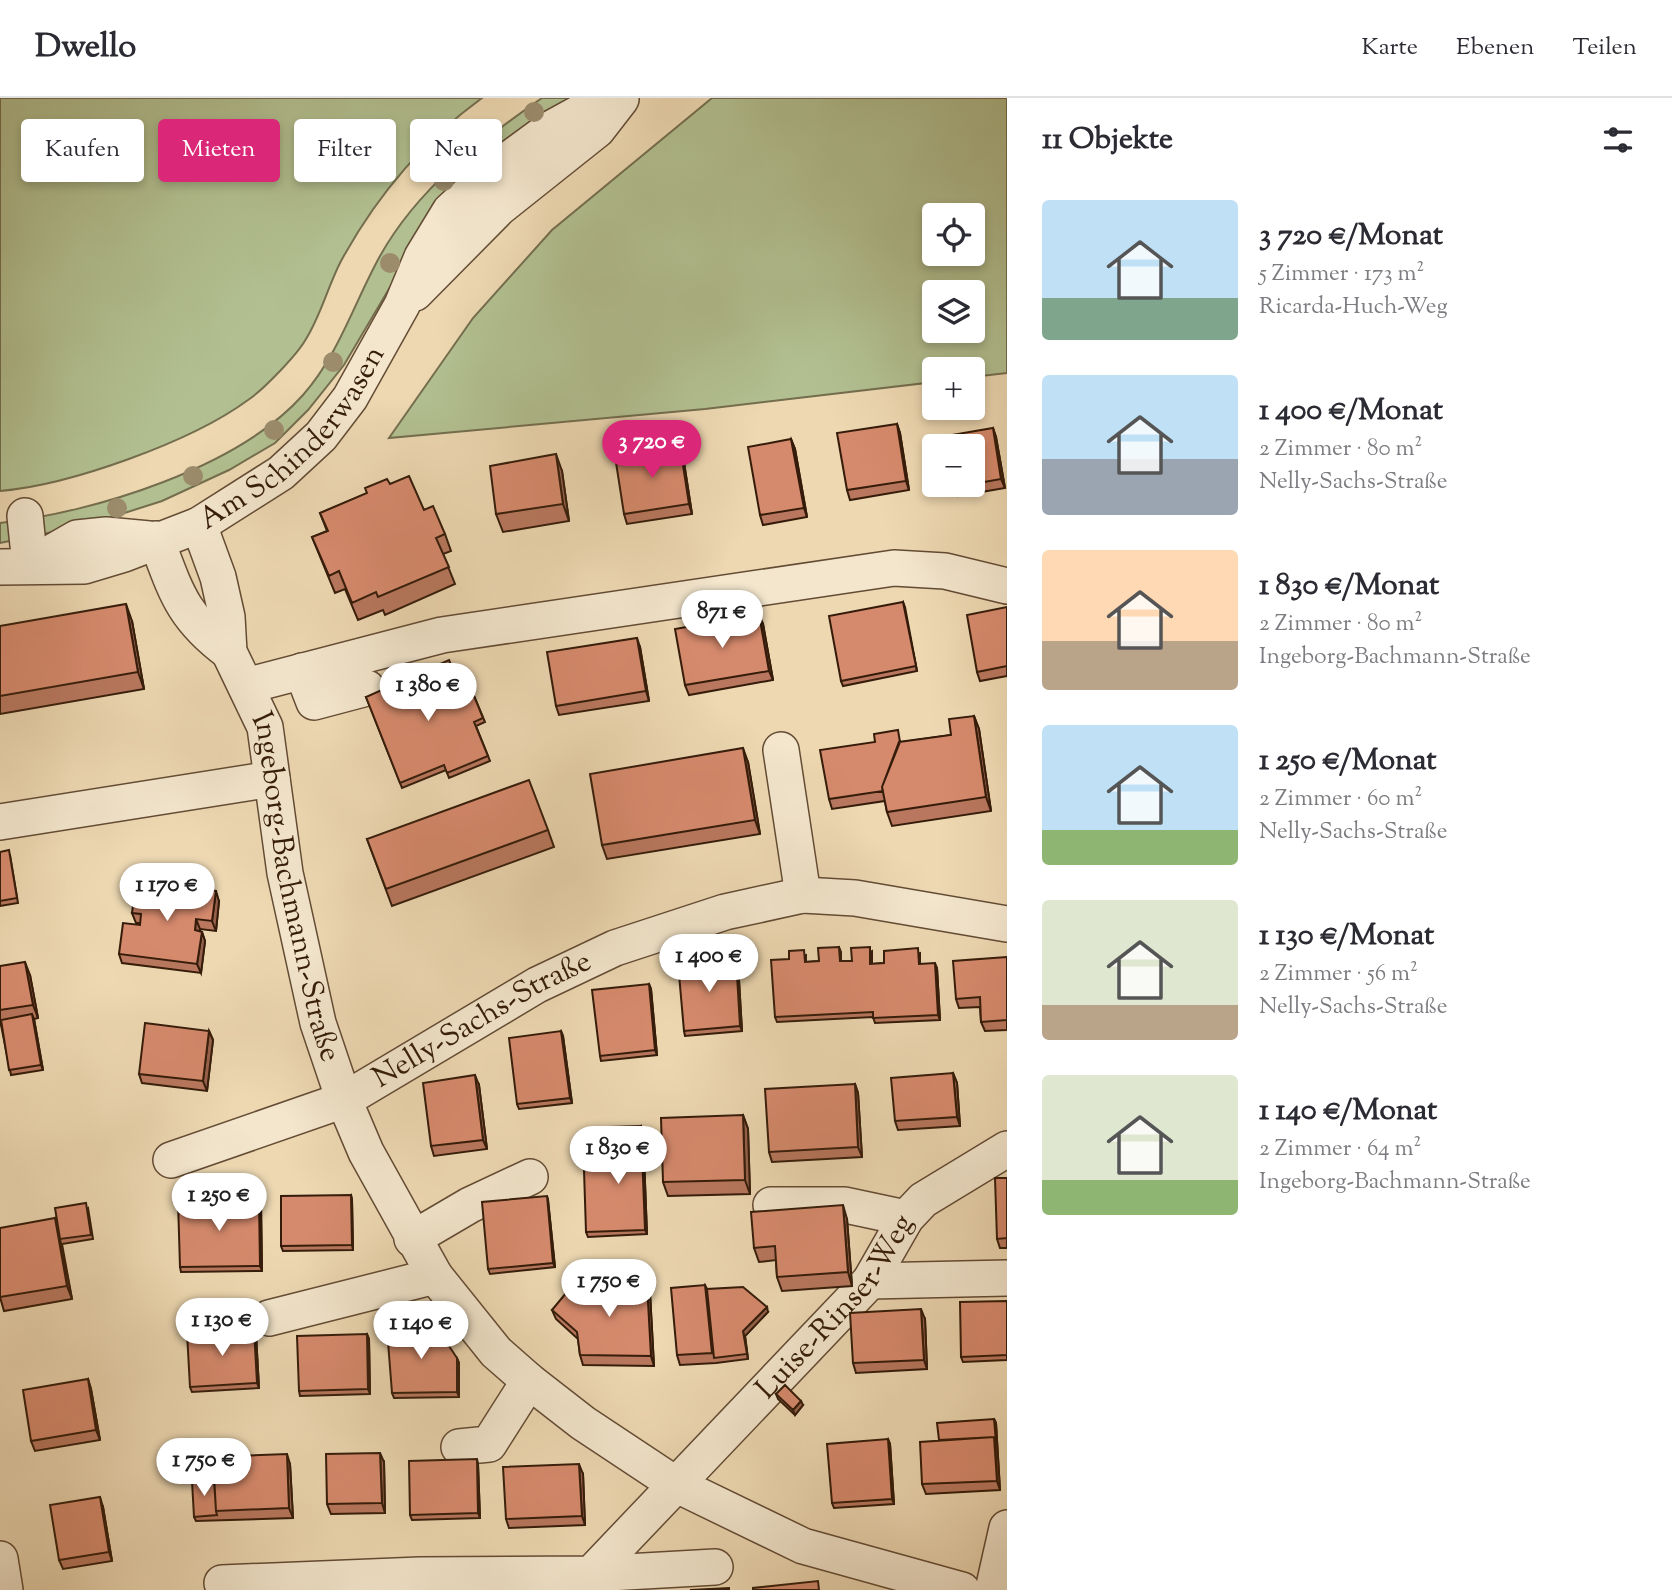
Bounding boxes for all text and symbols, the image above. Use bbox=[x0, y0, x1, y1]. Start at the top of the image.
text: Dwello bbox=[35, 24, 136, 72]
text: Karte bbox=[1361, 31, 1418, 65]
text: Ebenen bbox=[1456, 31, 1534, 65]
text: Teilen bbox=[1572, 31, 1637, 65]
chip: Kaufen bbox=[21, 119, 144, 182]
chip: Mieten bbox=[158, 119, 280, 182]
chip: Filter bbox=[294, 119, 396, 182]
chip: Neu bbox=[410, 119, 502, 182]
text: 11 Objekte bbox=[1042, 119, 1173, 162]
icon: filters bbox=[1599, 121, 1637, 159]
map controls bbox=[922, 203, 985, 497]
button: locate bbox=[922, 203, 985, 266]
text: 3 720 €/Monat bbox=[1259, 215, 1443, 258]
icon: home bbox=[1098, 228, 1182, 312]
text: 5 Zimmer · 173 m² bbox=[1259, 258, 1424, 291]
button: layers bbox=[922, 280, 985, 343]
text: Ricarda-Huch-Weg bbox=[1259, 291, 1448, 324]
street label: Am Schinderwasen bbox=[191, 338, 396, 541]
button: + bbox=[922, 357, 985, 420]
text: 1 400 €/Monat bbox=[1259, 390, 1443, 433]
icon: home bbox=[1098, 403, 1182, 487]
pin: 3 720 € bbox=[587, 420, 717, 480]
text: 3 720 € bbox=[618, 426, 686, 459]
text: 2 Zimmer · 80 m² bbox=[1259, 433, 1422, 466]
button: − bbox=[922, 434, 985, 497]
text: Nelly-Sachs-Straße bbox=[1259, 466, 1447, 499]
text: 1 830 €/Monat bbox=[1259, 565, 1439, 608]
icon: home bbox=[1098, 578, 1182, 662]
pin: 871 € bbox=[673, 590, 771, 650]
text: 871 € bbox=[697, 596, 747, 629]
text: 2 Zimmer · 80 m² bbox=[1259, 608, 1422, 641]
text: Ingeborg-Bachmann-Straße bbox=[1259, 641, 1531, 674]
pin: 1 380 € bbox=[363, 664, 493, 723]
text: 1 380 € bbox=[396, 669, 460, 702]
street label: Ingeborg-Bachmann-Straße bbox=[240, 705, 351, 1068]
text: 1 250 €/Monat bbox=[1259, 740, 1437, 783]
icon: home bbox=[1098, 753, 1182, 837]
text: 2 Zimmer · 60 m² bbox=[1259, 783, 1422, 816]
text: Nelly-Sachs-Straße bbox=[1259, 816, 1447, 849]
pin: 1 170 € bbox=[102, 864, 232, 923]
text: 1 170 € bbox=[136, 869, 198, 902]
text: 1 130 €/Monat bbox=[1259, 915, 1434, 958]
icon: home bbox=[1098, 928, 1182, 1012]
pin: 1 400 € bbox=[644, 934, 774, 994]
text: 1 400 € bbox=[675, 940, 743, 973]
street label: Nelly-Sachs-Straße bbox=[365, 941, 599, 1100]
text: 2 Zimmer · 56 m² bbox=[1259, 958, 1418, 991]
text: Nelly-Sachs-Straße bbox=[1259, 991, 1447, 1024]
text: 1 140 €/Monat bbox=[1259, 1090, 1437, 1133]
icon: home bbox=[1098, 1103, 1182, 1187]
pin: 1 830 € bbox=[553, 1126, 683, 1186]
text: 1 830 € bbox=[586, 1132, 650, 1165]
text: 2 Zimmer · 64 m² bbox=[1259, 1133, 1421, 1166]
text: Ingeborg-Bachmann-Straße bbox=[1259, 1166, 1531, 1199]
pin: 1 250 € bbox=[154, 1174, 284, 1233]
text: 1 250 € bbox=[188, 1179, 250, 1212]
street label: Luise-Rinser-Weg bbox=[746, 1207, 925, 1409]
pin: 1 750 € bbox=[544, 1260, 674, 1319]
text: 1 750 € bbox=[577, 1265, 641, 1298]
pin: 1 130 € bbox=[157, 1298, 287, 1358]
pin: 1 140 € bbox=[356, 1302, 486, 1361]
text: 1 130 € bbox=[192, 1304, 252, 1337]
text: 1 140 € bbox=[389, 1307, 453, 1340]
pin: 1 750 € bbox=[139, 1438, 269, 1498]
text: 1 750 € bbox=[172, 1444, 236, 1477]

